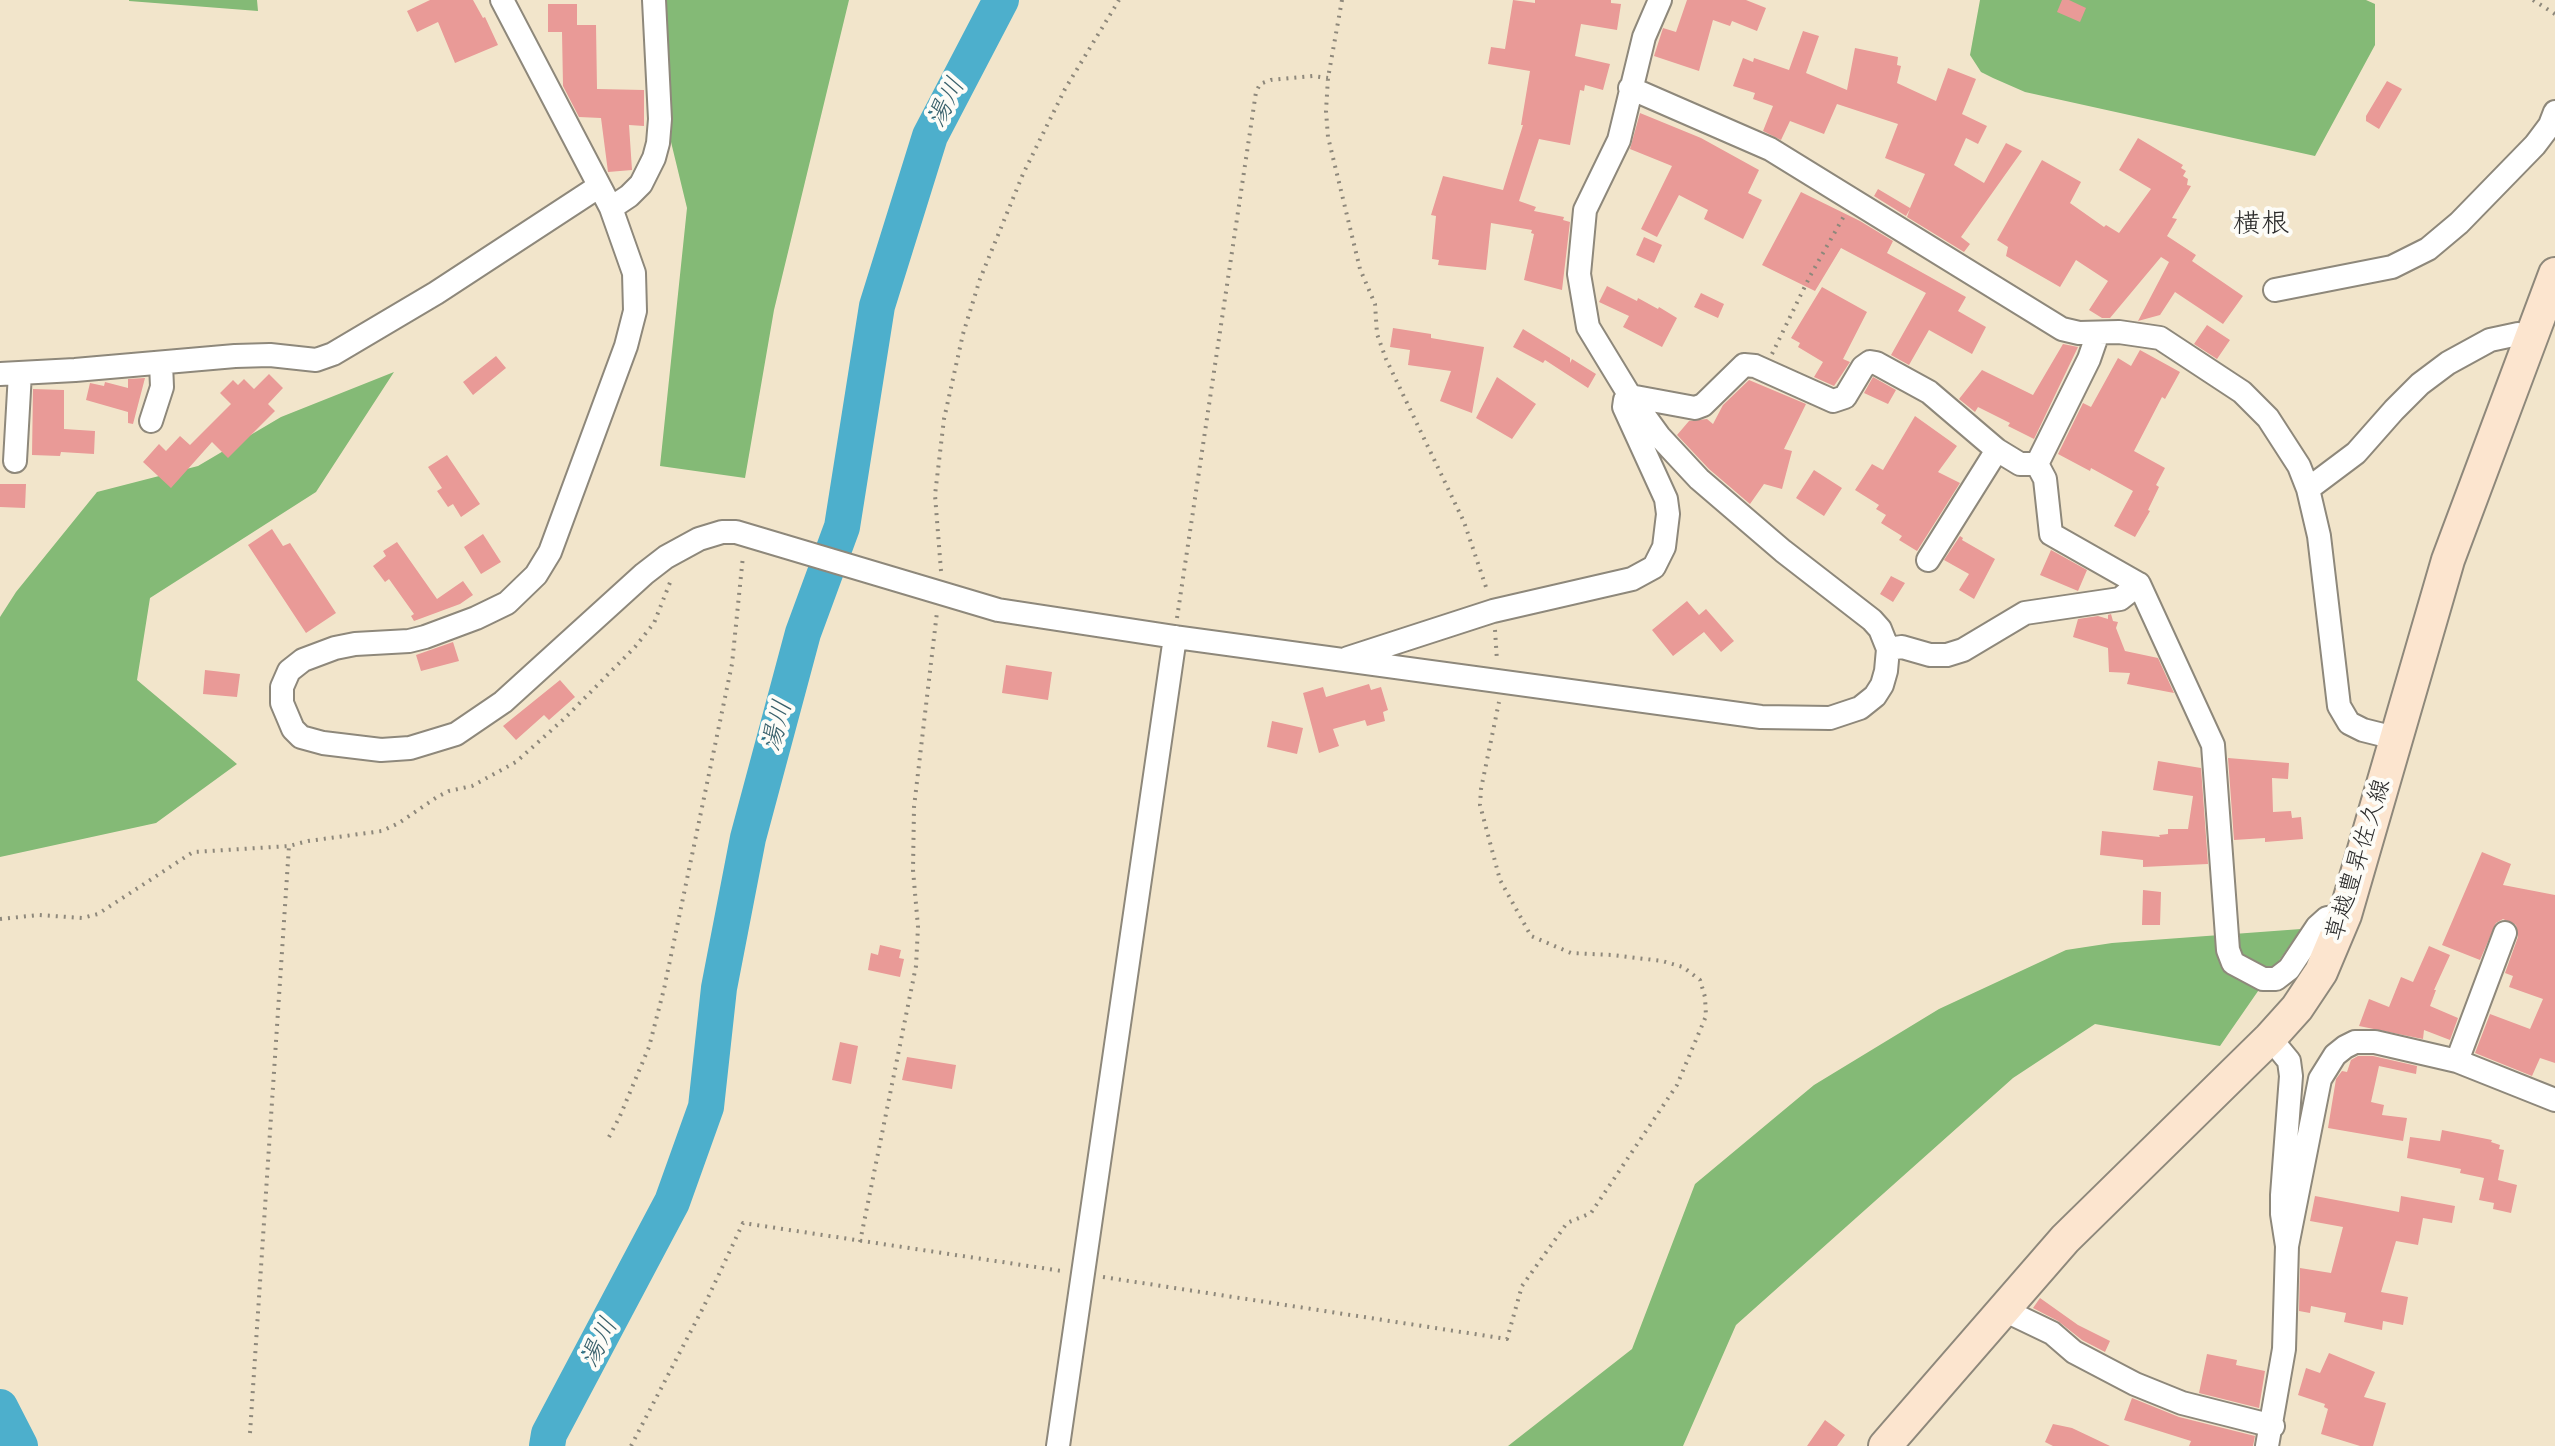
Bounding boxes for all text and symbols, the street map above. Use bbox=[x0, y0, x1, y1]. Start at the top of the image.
water label: 湯川 bbox=[921, 73, 973, 133]
district label: 横根 bbox=[2233, 208, 2289, 242]
water label: 湯川 bbox=[756, 697, 800, 755]
street label: 草越豊昇佐久線 bbox=[2321, 775, 2397, 945]
water label: 湯川 bbox=[574, 1313, 626, 1373]

